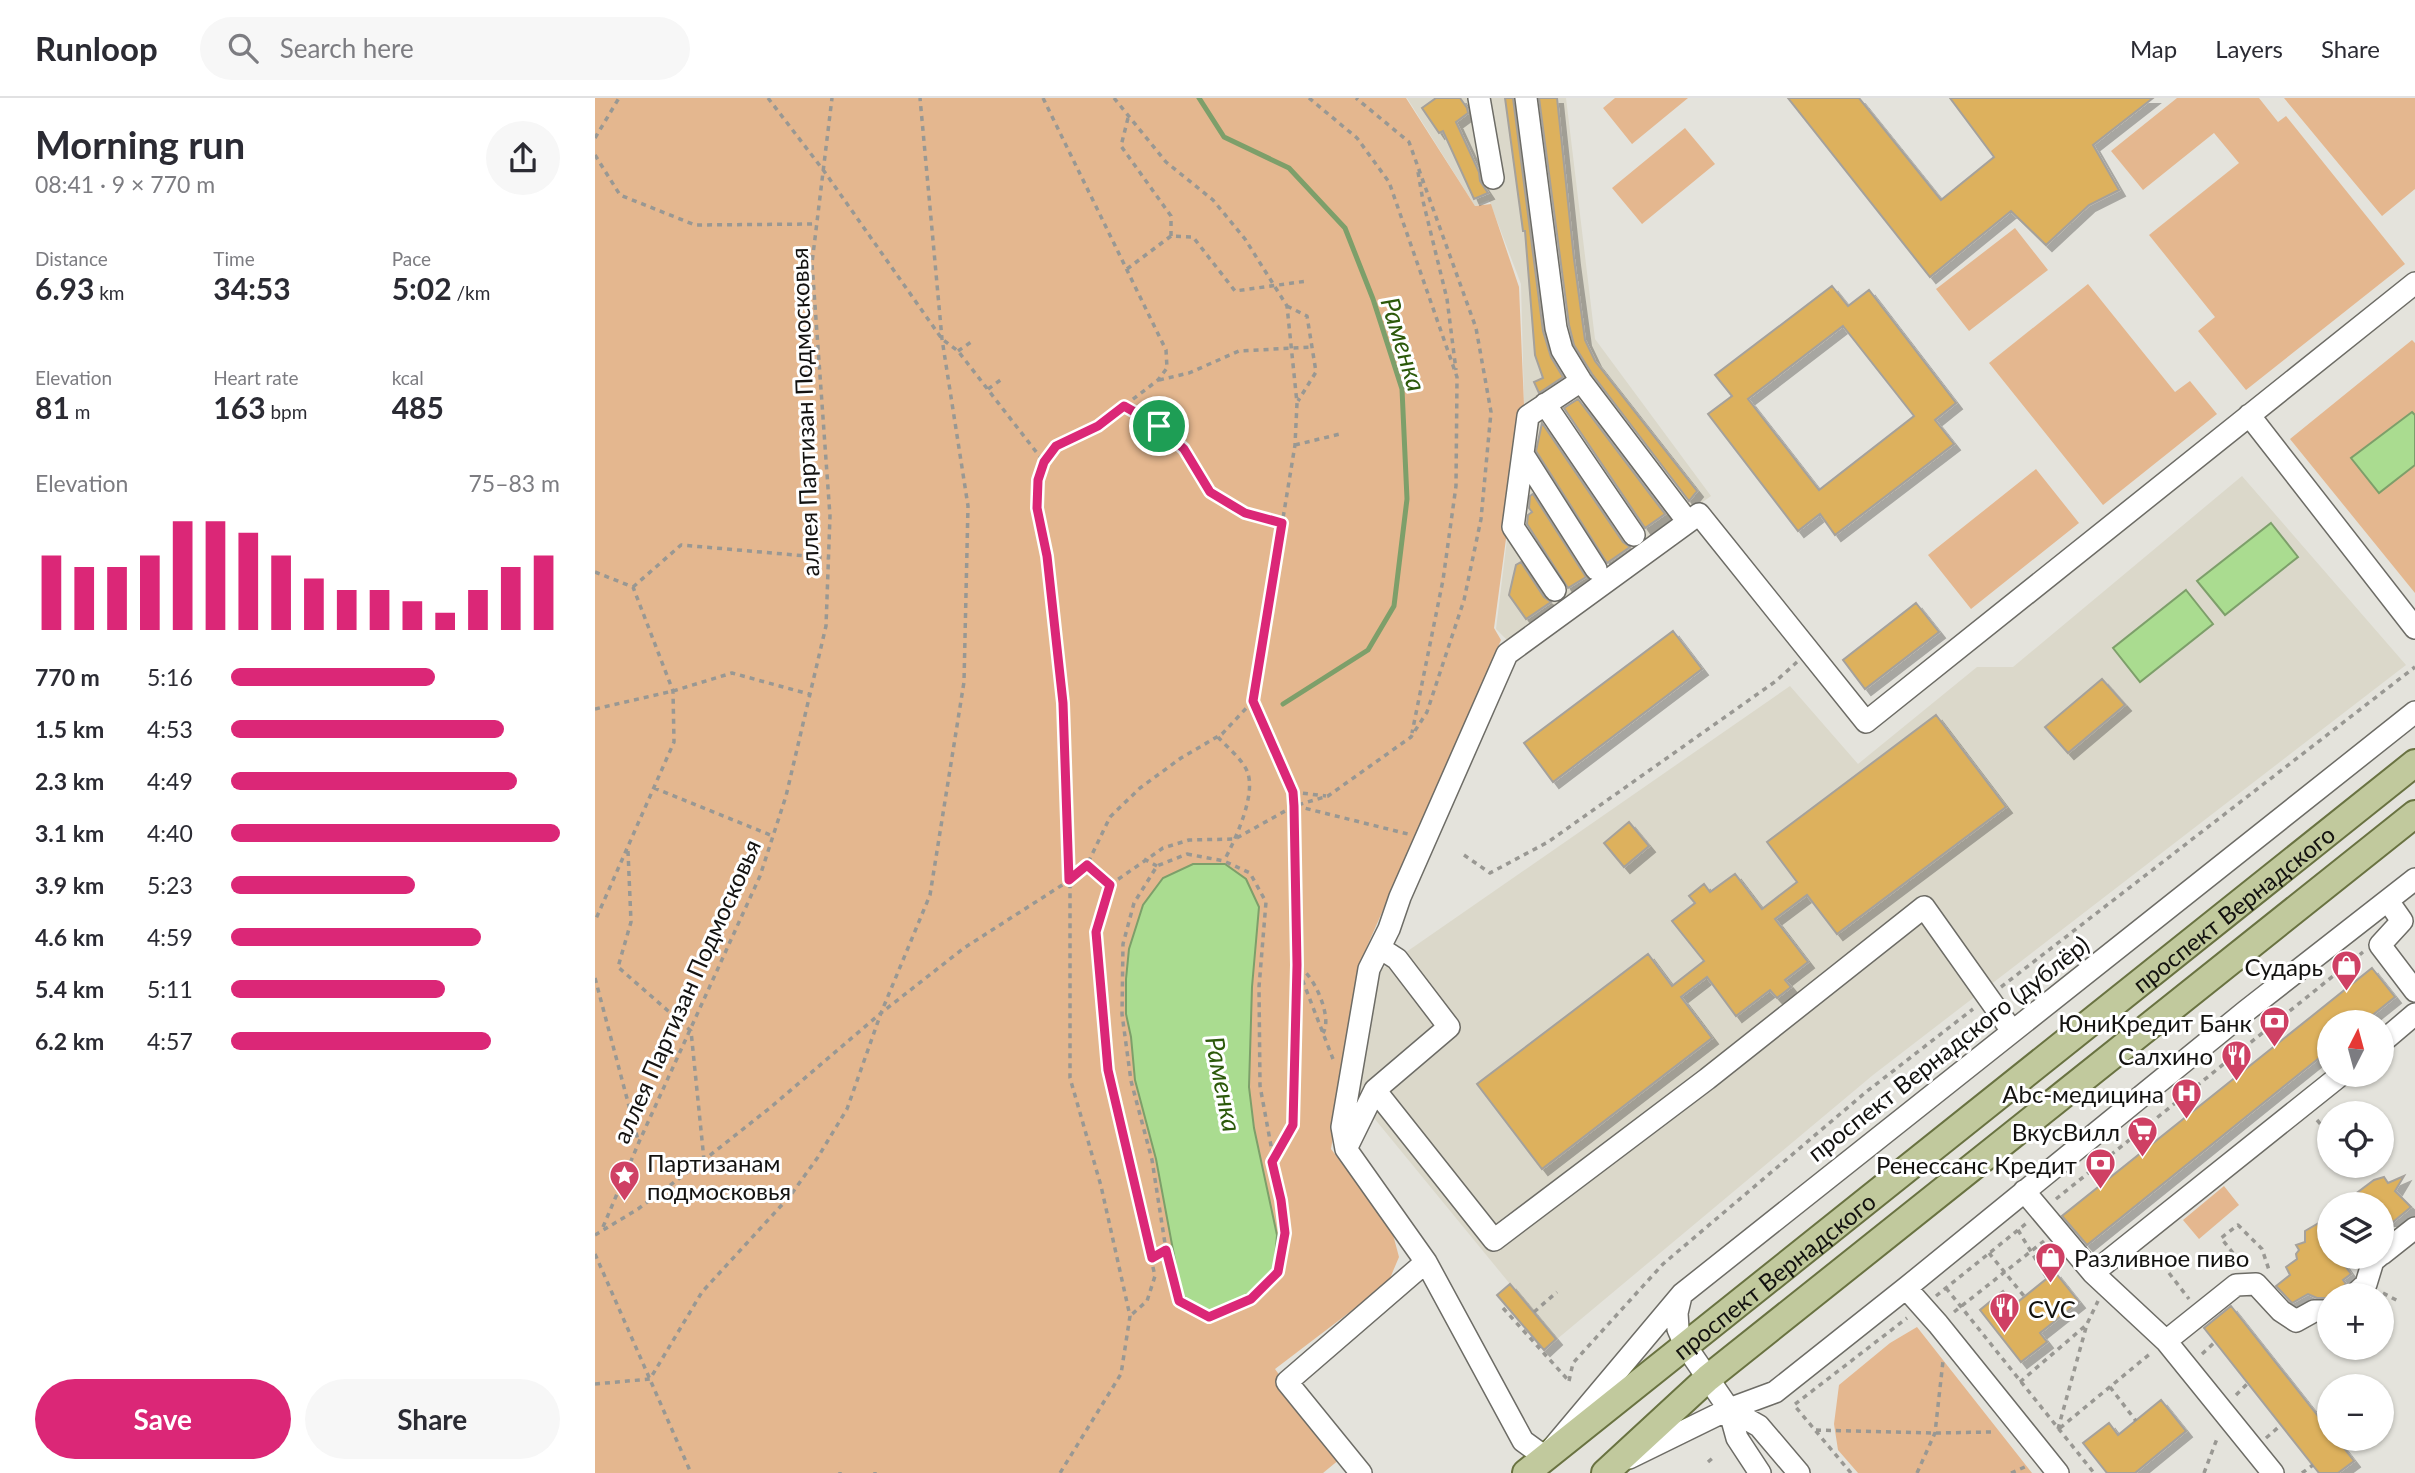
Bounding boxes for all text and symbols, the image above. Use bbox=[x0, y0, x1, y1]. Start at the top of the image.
search box bbox=[200, 17, 690, 80]
text: Runloop bbox=[35, 28, 158, 68]
icon: search bbox=[224, 29, 262, 67]
text: Search here bbox=[280, 32, 414, 64]
text: Map bbox=[2130, 34, 2177, 63]
text: Layers bbox=[2215, 34, 2283, 63]
text: Share bbox=[2321, 34, 2380, 63]
text: Morning run bbox=[35, 121, 245, 167]
button: share bbox=[486, 121, 560, 195]
text: 08:41 · 9 × 770 m bbox=[35, 170, 215, 198]
text: Distance bbox=[35, 247, 108, 270]
text: Time bbox=[213, 247, 255, 270]
text: Pace bbox=[392, 247, 431, 270]
street label: аллея Партизан Подмосковья bbox=[784, 247, 824, 577]
text: 6.93 bbox=[35, 270, 94, 306]
text: 34:53 bbox=[213, 270, 291, 306]
text: 5:02 bbox=[392, 270, 452, 306]
text: km bbox=[94, 281, 124, 304]
text: /km bbox=[452, 281, 490, 304]
water label: Раменка bbox=[1375, 293, 1433, 395]
text: Elevation bbox=[35, 366, 112, 389]
text: Heart rate bbox=[213, 366, 299, 389]
text: kcal bbox=[392, 366, 424, 389]
text: 81 bbox=[35, 389, 70, 425]
text: 163 bbox=[213, 389, 266, 425]
text: 485 bbox=[392, 389, 444, 425]
pin bbox=[1129, 396, 1189, 456]
text: m bbox=[70, 400, 90, 423]
text: bpm bbox=[266, 400, 307, 423]
icon: arrive bbox=[1140, 407, 1178, 445]
text: Elevation bbox=[35, 469, 128, 497]
text: 75–83 m bbox=[468, 469, 560, 497]
text: 770 m bbox=[35, 663, 100, 691]
text: 5:16 bbox=[147, 663, 193, 691]
text: 1.5 km bbox=[35, 715, 104, 743]
text: 4:53 bbox=[147, 715, 193, 743]
text: 2.3 km bbox=[35, 767, 104, 795]
text: 4:49 bbox=[147, 767, 193, 795]
text: 3.1 km bbox=[35, 819, 104, 847]
text: 4:40 bbox=[147, 819, 193, 847]
street label: проспект Вернадского bbox=[2126, 819, 2340, 998]
street label: аллея Партизан Подмосковья bbox=[606, 835, 766, 1147]
text: 3.9 km bbox=[35, 871, 104, 899]
text: 5:23 bbox=[147, 871, 193, 899]
text: 4.6 km bbox=[35, 923, 104, 951]
text: 4:59 bbox=[147, 923, 193, 951]
street label: проспект Вернадского (дублёр) bbox=[1802, 929, 2094, 1167]
shop icon: Сударь bbox=[2329, 949, 2363, 993]
place label: Сударь bbox=[2244, 952, 2323, 981]
text: 5.4 km bbox=[35, 975, 104, 1003]
text: 5:11 bbox=[147, 975, 193, 1003]
bank icon: ЮниКредит Банк bbox=[2258, 1005, 2292, 1049]
place label: ЮниКредит Банк bbox=[2058, 1008, 2253, 1037]
north arrow bbox=[2317, 1010, 2394, 1087]
map controls bbox=[2317, 1010, 2394, 1451]
text: 6.2 km bbox=[35, 1027, 104, 1055]
text: 4:57 bbox=[147, 1027, 193, 1055]
water label: Раменка bbox=[1199, 1034, 1249, 1134]
restaurant icon: Салхино bbox=[2219, 1038, 2253, 1082]
place label: Салхино bbox=[2118, 1041, 2213, 1070]
hospital icon: Abc-медицина bbox=[2170, 1076, 2204, 1120]
place label: Abc-медицина bbox=[2002, 1079, 2164, 1108]
button: locate bbox=[2317, 1101, 2394, 1178]
supermarket icon: ВкусВилл bbox=[2126, 1114, 2160, 1158]
place label: ВкусВилл bbox=[2012, 1117, 2120, 1146]
bank icon: Ренессанс Кредит bbox=[2083, 1147, 2117, 1191]
place label: Партизанам подмосковья bbox=[647, 1148, 791, 1205]
place label: Ренессанс Кредит bbox=[1876, 1150, 2077, 1179]
place icon: Партизанам подмосковья bbox=[607, 1159, 641, 1203]
street label: проспект Вернадского bbox=[1667, 1186, 1881, 1365]
button: layers bbox=[2317, 1192, 2394, 1269]
shop icon: Разливное пиво bbox=[2034, 1240, 2068, 1284]
place label: Разливное пиво bbox=[2074, 1243, 2249, 1272]
button: + bbox=[2317, 1283, 2394, 1360]
restaurant icon: CVC bbox=[1988, 1291, 2022, 1335]
place label: CVC bbox=[2028, 1294, 2076, 1323]
button: − bbox=[2317, 1374, 2394, 1451]
button: Save bbox=[35, 1379, 291, 1459]
button: Share bbox=[305, 1379, 560, 1459]

